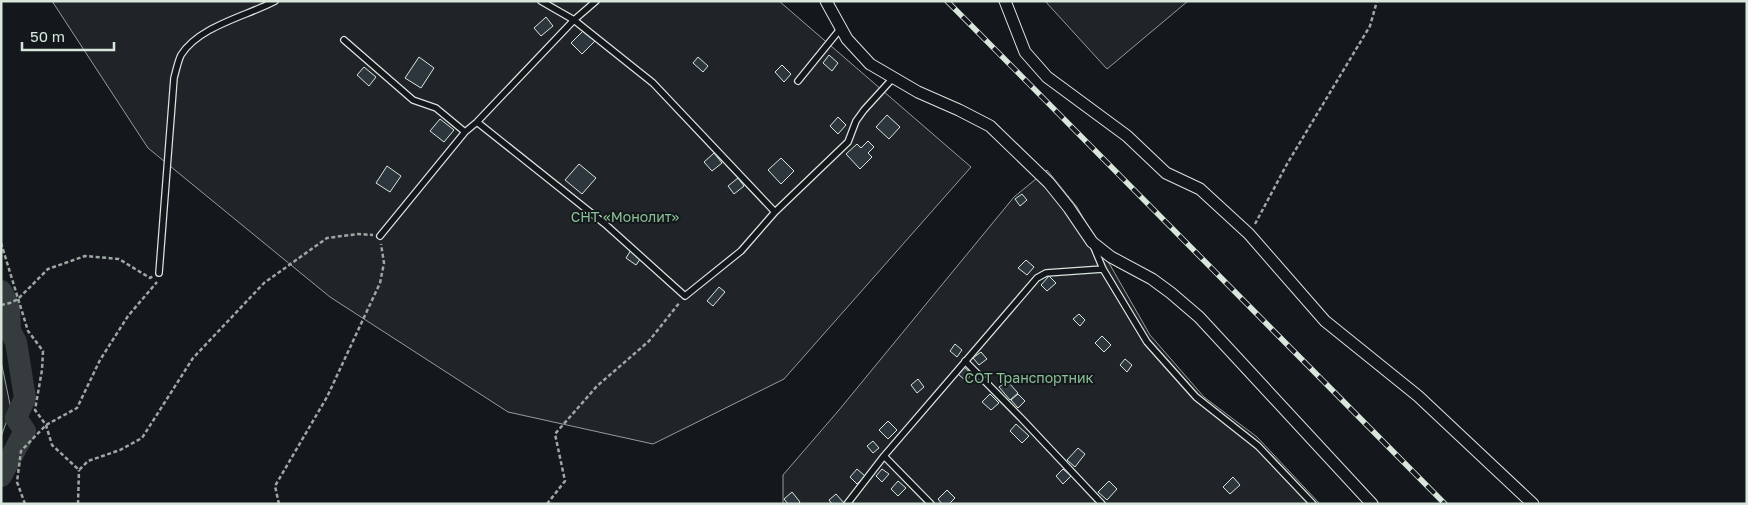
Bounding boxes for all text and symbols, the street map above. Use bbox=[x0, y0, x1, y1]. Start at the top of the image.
scale bar bbox=[22, 20, 115, 52]
text: 50 m bbox=[30, 27, 65, 45]
park label: СНТ «Монолит» bbox=[571, 208, 680, 225]
park label: СОТ Транспортник bbox=[964, 369, 1094, 386]

